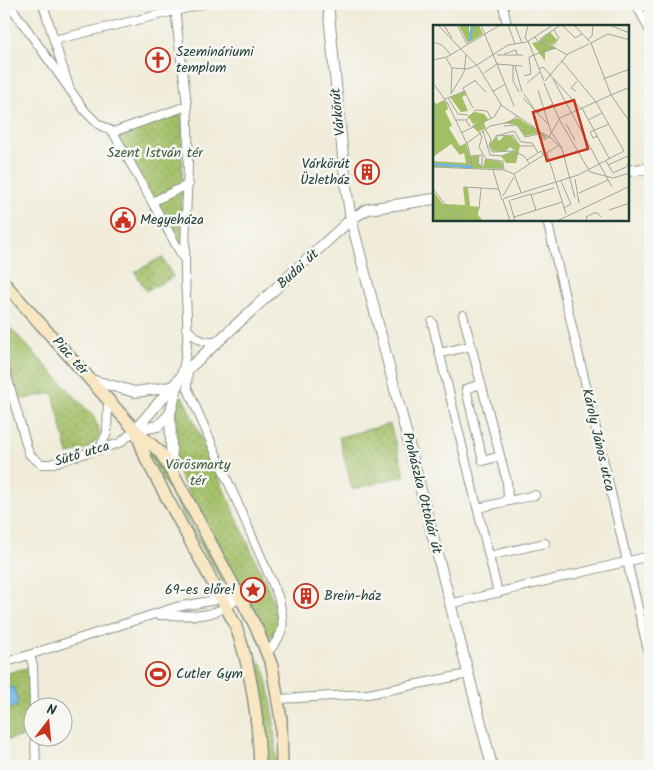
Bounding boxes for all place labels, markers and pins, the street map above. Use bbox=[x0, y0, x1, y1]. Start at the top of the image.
place label: Szemináriumi templom bbox=[176, 41, 254, 79]
church icon: Szemináriumi templom bbox=[145, 47, 171, 73]
place label: Várkörút Üzletház bbox=[300, 153, 351, 191]
building icon: Várkörút Üzletház bbox=[354, 159, 380, 185]
public building icon: Megyeháza bbox=[110, 207, 136, 233]
place label: Megyeháza bbox=[140, 209, 204, 231]
place icon: 69-es előre! bbox=[240, 577, 266, 603]
place label: 69-es előre! bbox=[165, 579, 236, 601]
building icon: Brein-ház bbox=[293, 583, 319, 609]
place label: Brein-ház bbox=[324, 585, 381, 607]
sports icon: Cutler Gym bbox=[145, 661, 171, 687]
place label: Cutler Gym bbox=[176, 663, 243, 685]

